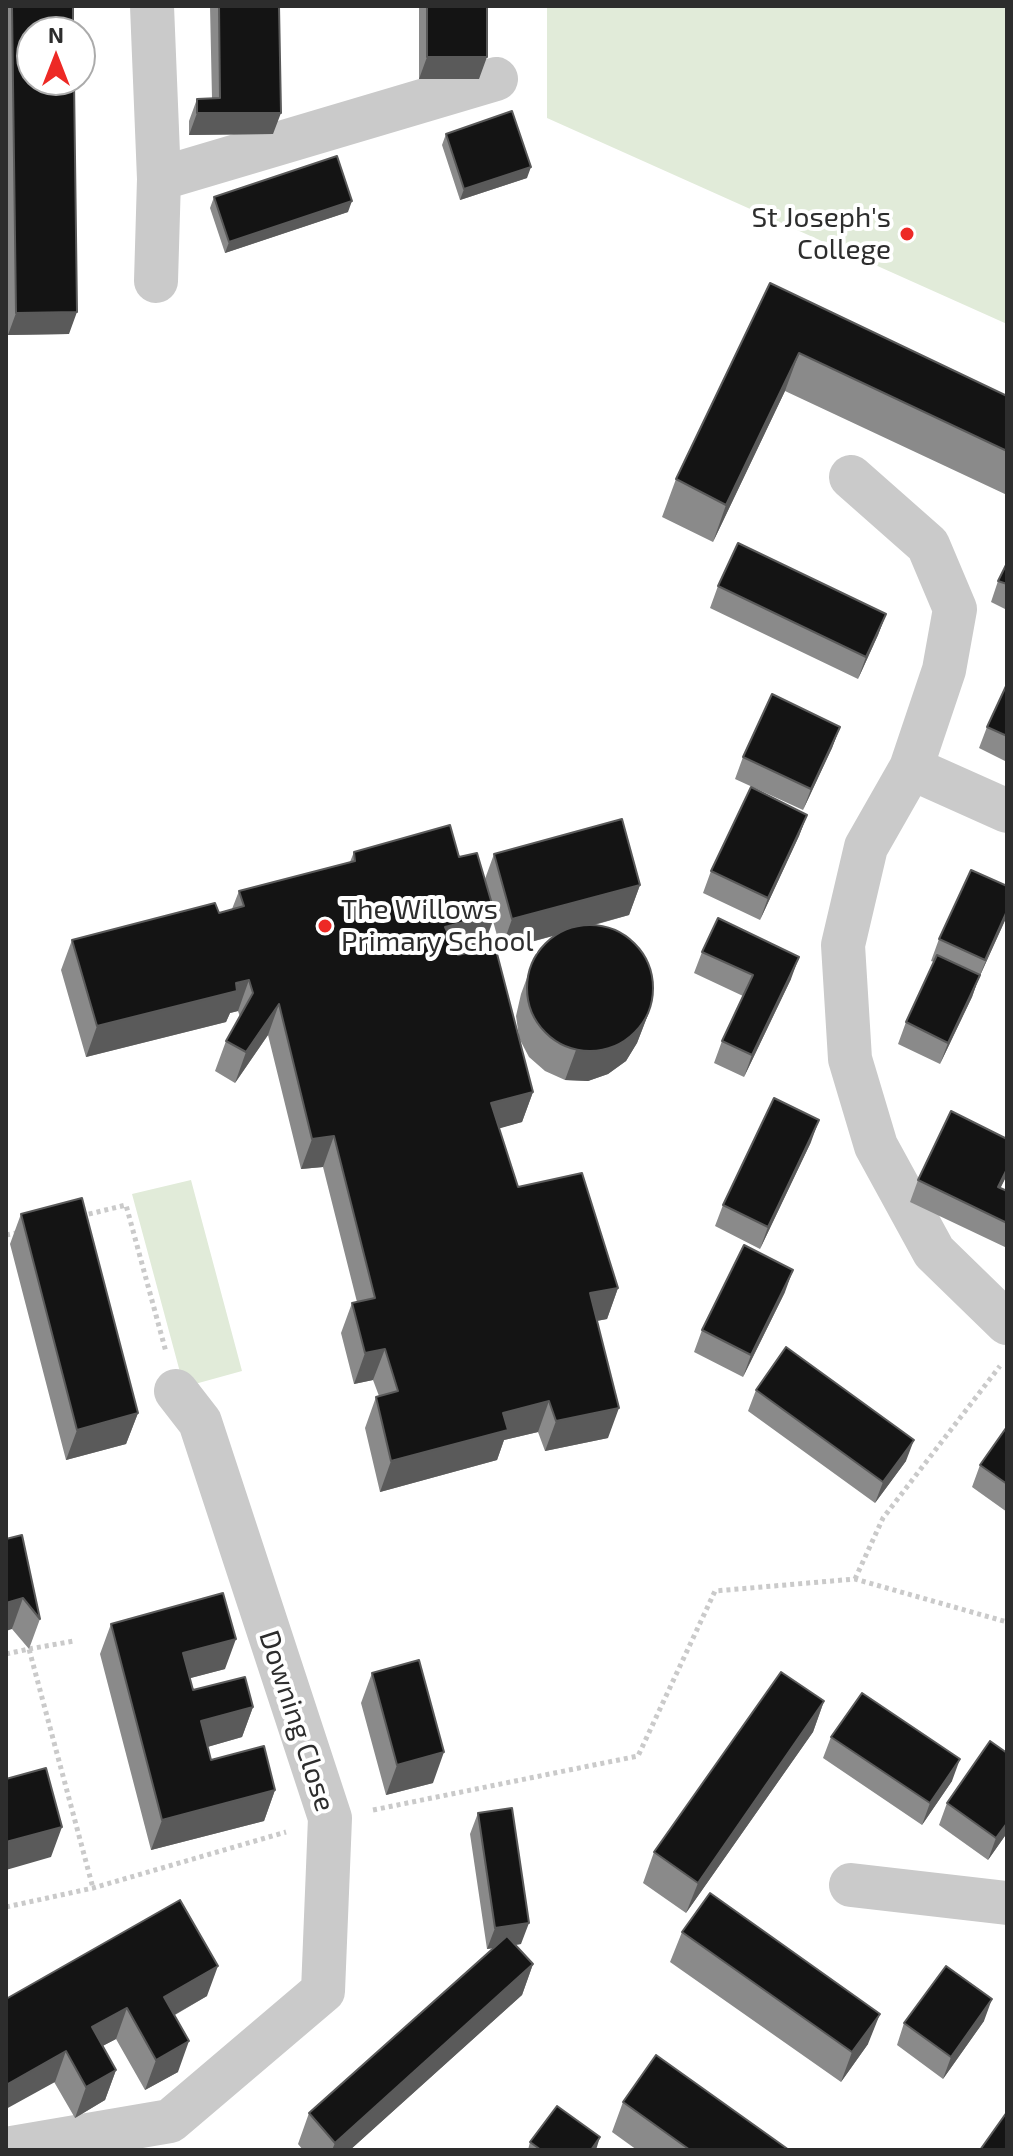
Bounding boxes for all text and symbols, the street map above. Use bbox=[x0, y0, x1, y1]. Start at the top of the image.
north arrow bbox=[16, 16, 96, 96]
text: N bbox=[48, 21, 64, 47]
place label: St Joseph's College bbox=[752, 201, 891, 267]
marker: St Joseph's College bbox=[898, 225, 916, 243]
place label: The Willows Primary School bbox=[341, 893, 534, 959]
marker: The Willows Primary School bbox=[316, 917, 334, 935]
street label: Downing Close bbox=[252, 1626, 342, 1816]

